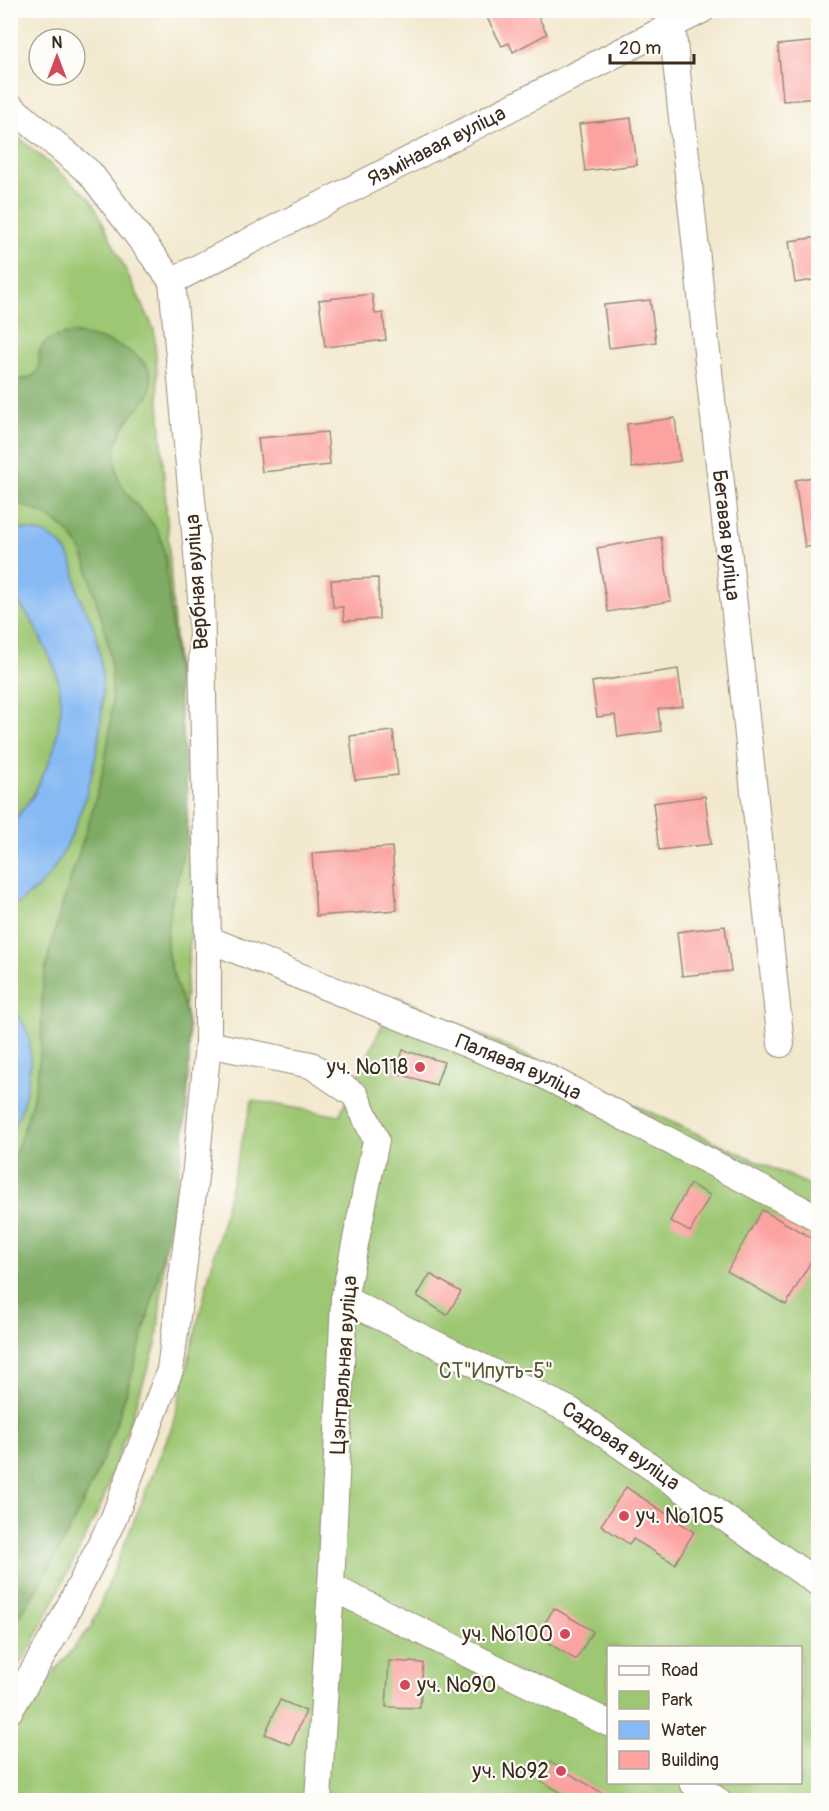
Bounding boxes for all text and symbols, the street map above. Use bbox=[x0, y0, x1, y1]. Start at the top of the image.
north arrow bbox=[27, 27, 87, 87]
scale bar bbox=[610, 27, 694, 65]
text: N bbox=[52, 33, 63, 53]
text: 20 m bbox=[619, 37, 661, 60]
street label: Язмінавая вуліца bbox=[363, 99, 510, 192]
street label: Бегавая вуліца bbox=[706, 468, 747, 602]
street label: Вербная вуліца bbox=[179, 513, 215, 651]
street label: Палявая вуліца bbox=[452, 1028, 586, 1106]
place label: уч. №118 bbox=[326, 1054, 408, 1081]
marker: уч. №118 bbox=[413, 1060, 427, 1074]
street label: Цэнтральная вуліца bbox=[324, 1275, 364, 1455]
park label: СТ"Ипуть-5" bbox=[439, 1358, 553, 1385]
street label: Садовая вуліца bbox=[558, 1395, 685, 1496]
place label: уч. №105 bbox=[635, 1503, 724, 1530]
marker: уч. №105 bbox=[617, 1509, 631, 1523]
place label: уч. №100 bbox=[461, 1621, 553, 1648]
marker: уч. №100 bbox=[558, 1627, 572, 1641]
legend bbox=[607, 1646, 802, 1784]
text: Road bbox=[661, 1659, 698, 1682]
place label: уч. №90 bbox=[416, 1672, 496, 1699]
marker: уч. №90 bbox=[398, 1678, 412, 1692]
text: Park bbox=[661, 1689, 693, 1712]
text: Water bbox=[661, 1719, 707, 1742]
text: Building bbox=[661, 1749, 719, 1772]
place label: уч. №92 bbox=[471, 1758, 549, 1785]
marker: уч. №92 bbox=[554, 1764, 568, 1778]

